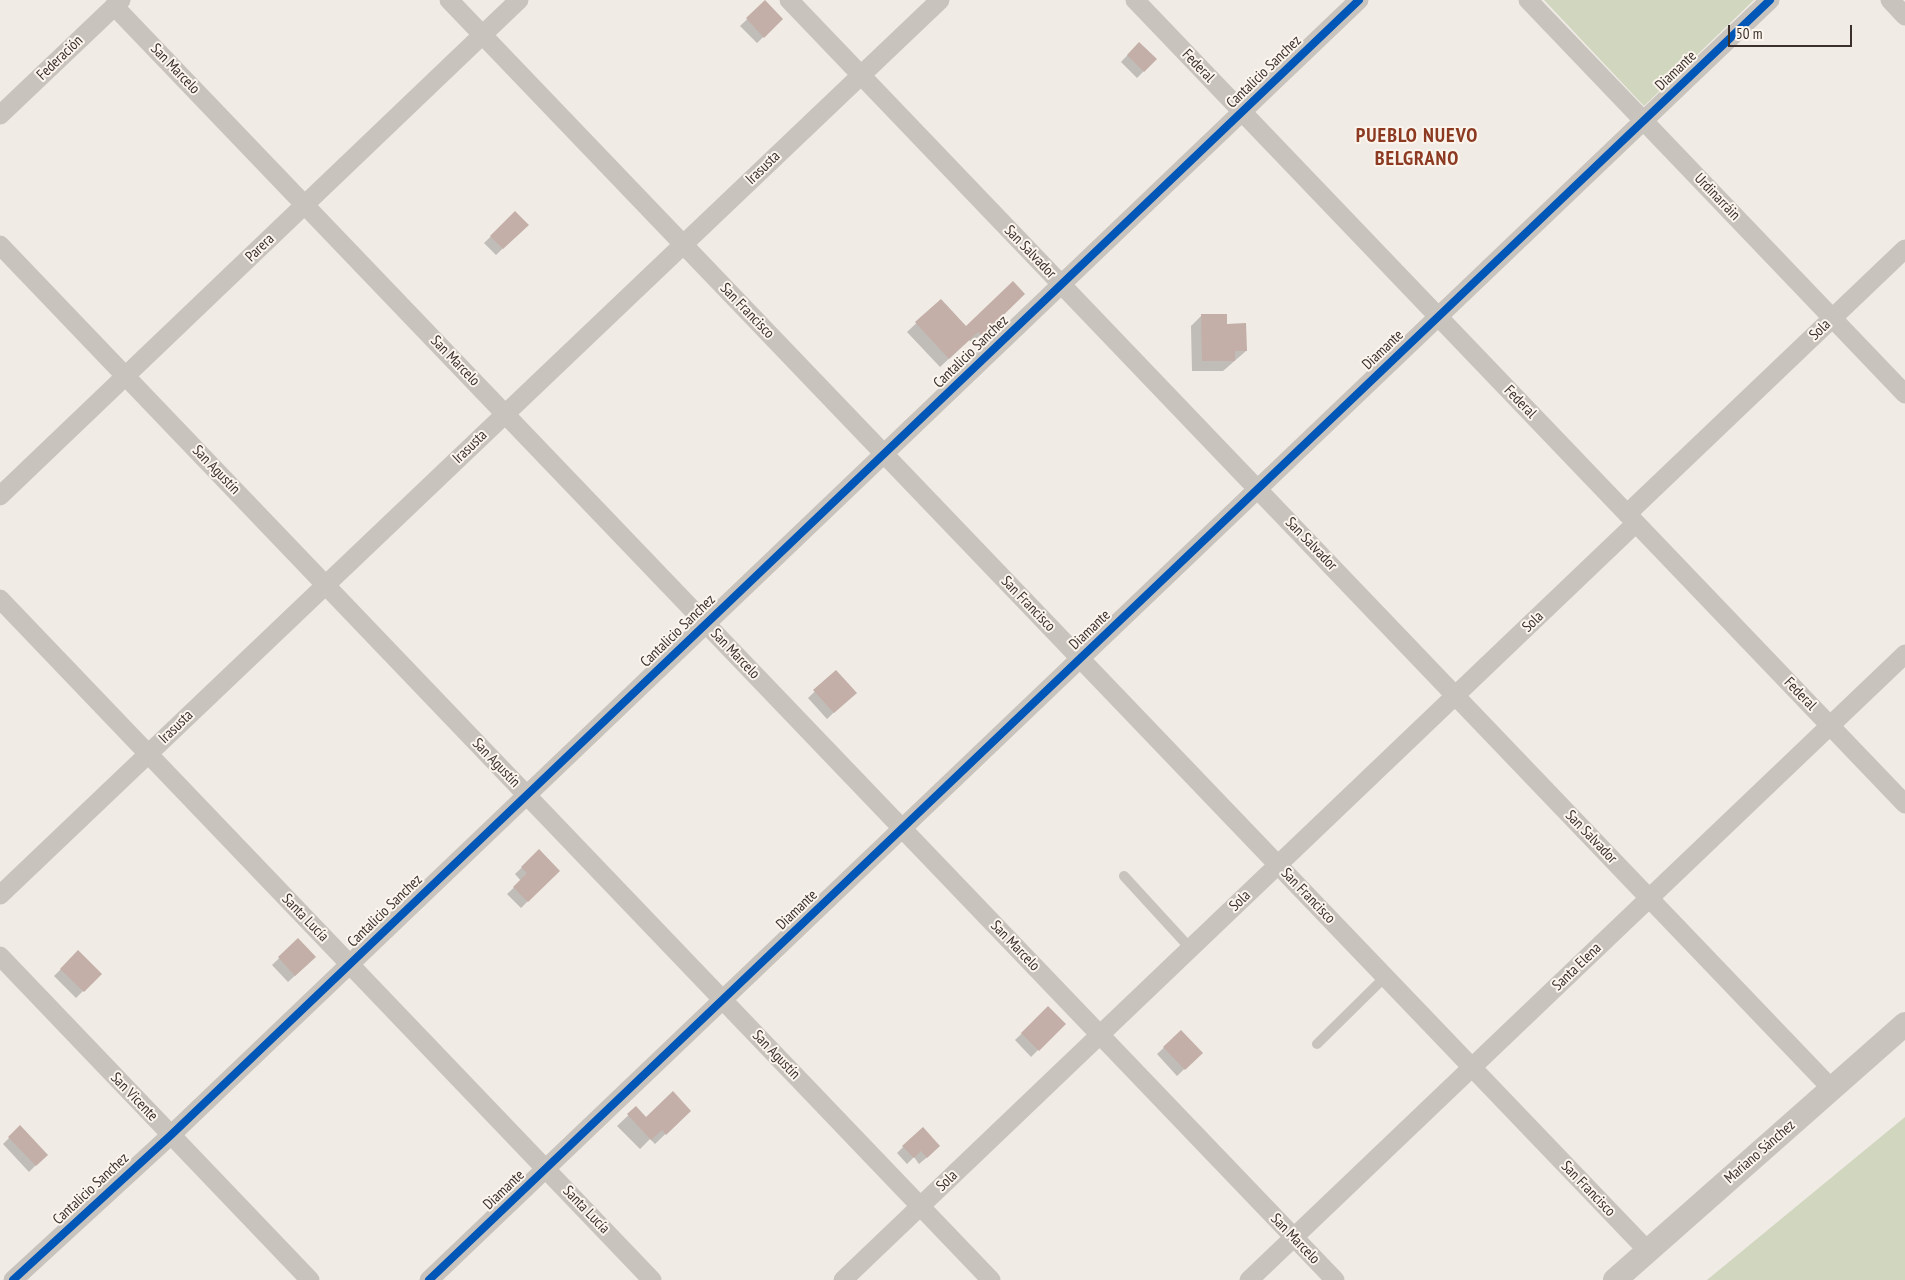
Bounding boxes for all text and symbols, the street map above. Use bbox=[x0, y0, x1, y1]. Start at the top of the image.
scale bar bbox=[1730, 15, 1854, 47]
text: 50 m bbox=[1736, 24, 1762, 43]
street label: Federación bbox=[33, 32, 87, 84]
street label: Cantalicio Sanchez bbox=[1223, 32, 1305, 112]
street label: San Marcelo bbox=[147, 40, 203, 98]
street label: Federal bbox=[1178, 46, 1218, 86]
street label: Diamante bbox=[1652, 47, 1700, 95]
district label: PUEBLO NUEVO BELGRANO bbox=[1354, 124, 1480, 171]
street label: Irasusta bbox=[742, 148, 784, 188]
street label: Urdinarráin bbox=[1690, 170, 1744, 224]
street label: San Salvador bbox=[1000, 222, 1060, 282]
street label: Parera bbox=[242, 230, 278, 266]
street label: San Francisco bbox=[716, 279, 778, 343]
street label: Cantalicio Sanchez bbox=[930, 312, 1012, 392]
street label: Sola bbox=[1806, 316, 1834, 344]
street label: Diamante bbox=[1359, 326, 1407, 374]
street label: San Marcelo bbox=[427, 332, 483, 390]
street label: Federal bbox=[1500, 382, 1540, 422]
street label: Irasusta bbox=[449, 427, 491, 467]
street label: San Agustín bbox=[188, 442, 244, 498]
street label: San Salvador bbox=[1281, 514, 1341, 574]
street label: San Francisco bbox=[997, 572, 1059, 636]
street label: Cantalicio Sanchez bbox=[637, 591, 719, 671]
street label: Diamante bbox=[1066, 606, 1114, 654]
street label: Sola bbox=[1519, 608, 1547, 636]
street label: San Marcelo bbox=[707, 625, 763, 683]
street label: Federal bbox=[1780, 674, 1820, 714]
street label: Irasusta bbox=[155, 707, 197, 747]
street label: San Agustín bbox=[468, 735, 524, 791]
street label: San Salvador bbox=[1561, 807, 1621, 867]
street label: San Francisco bbox=[1277, 864, 1339, 928]
street label: Cantalicio Sanchez bbox=[344, 871, 426, 951]
street label: Diamante bbox=[773, 886, 821, 934]
street label: Sola bbox=[1226, 887, 1254, 915]
street label: Santa Lucía bbox=[278, 890, 332, 946]
street label: San Marcelo bbox=[987, 917, 1043, 975]
street label: Santa Elena bbox=[1549, 939, 1605, 995]
street label: San Agustín bbox=[748, 1027, 804, 1083]
street label: San Vicente bbox=[107, 1069, 161, 1125]
street label: Mariano Sánchez bbox=[1721, 1116, 1799, 1188]
street label: Cantalicio Sanchez bbox=[49, 1149, 133, 1229]
street label: San Francisco bbox=[1557, 1157, 1619, 1221]
street label: Diamante bbox=[480, 1166, 528, 1214]
street label: Sola bbox=[933, 1167, 961, 1195]
street label: Santa Lucía bbox=[559, 1182, 613, 1238]
street label: San Marcelo bbox=[1267, 1210, 1323, 1268]

